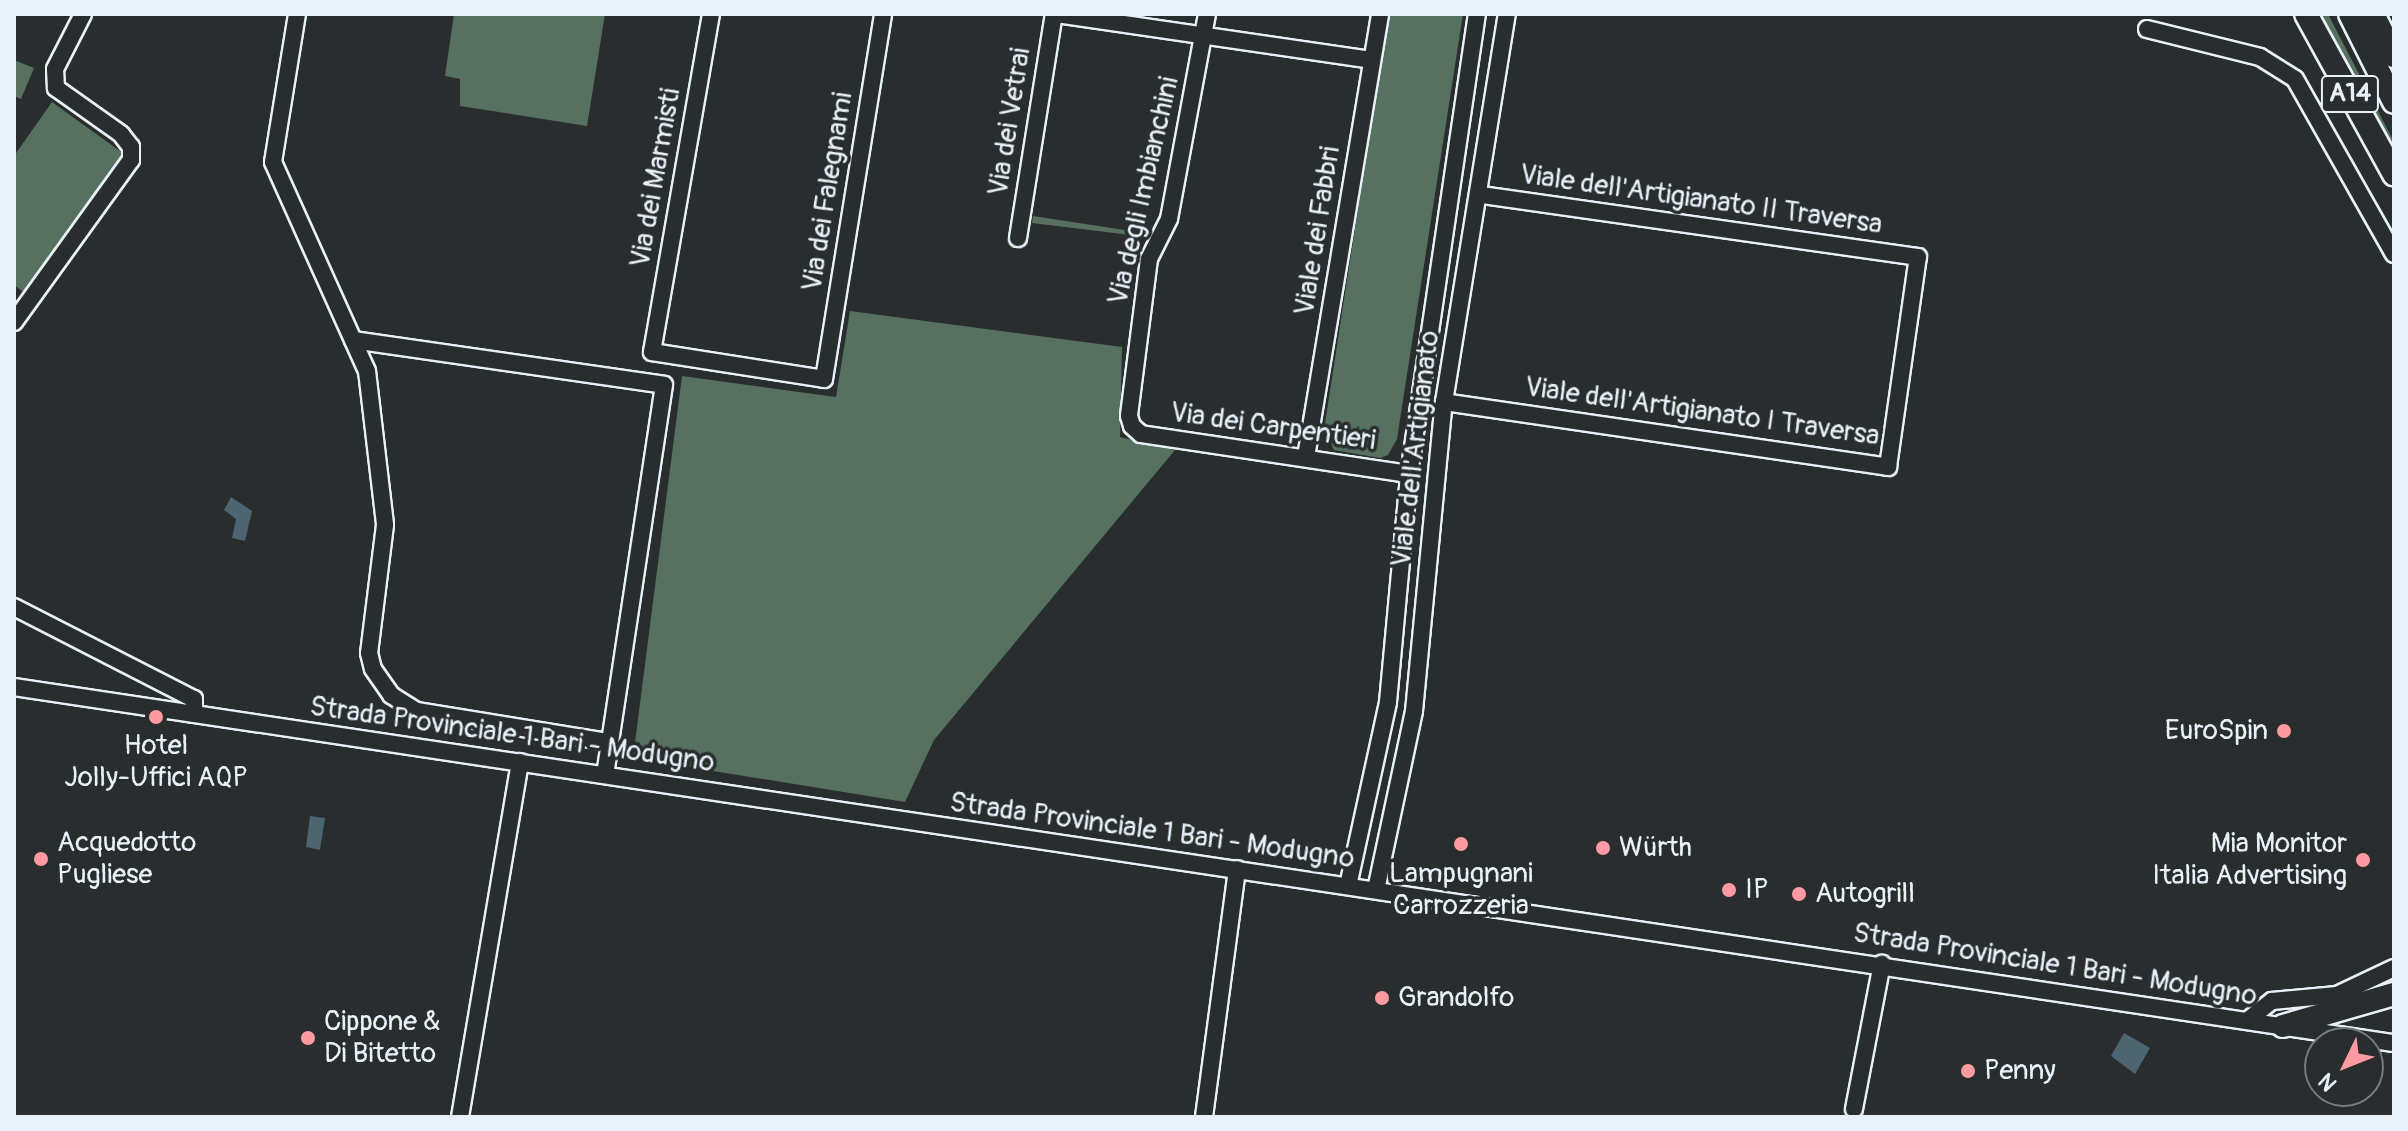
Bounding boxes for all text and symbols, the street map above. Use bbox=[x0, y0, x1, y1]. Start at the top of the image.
street label: Via dei Vetrai bbox=[982, 46, 1038, 198]
road number: A14 bbox=[2320, 72, 2380, 116]
street label: Via degli Imbianchini bbox=[1101, 74, 1187, 308]
street label: Via dei Marmisti bbox=[624, 86, 688, 270]
street label: Via dei Falegnami bbox=[796, 90, 860, 294]
street label: Viale dei Fabbri bbox=[1288, 144, 1348, 318]
street label: Viale dell'Artigianato II Traversa bbox=[1518, 158, 1884, 242]
street label: Viale dell'Artigianato bbox=[1385, 329, 1447, 569]
street label: Viale dell'Artigianato I Traversa bbox=[1523, 370, 1881, 454]
street label: Via dei Carpentieri bbox=[1168, 396, 1378, 458]
street label: Strada Provinciale 1 Bari - Modugno bbox=[308, 690, 716, 780]
marker: Hotel Jolly-Uffici AQP bbox=[147, 708, 165, 726]
place label: EuroSpin bbox=[2165, 714, 2268, 748]
marker: EuroSpin bbox=[2275, 722, 2293, 740]
place label: Hotel Jolly-Uffici AQP bbox=[64, 729, 248, 795]
street label: Strada Provinciale 1 Bari - Modugno bbox=[948, 786, 1356, 876]
place label: Acquedotto Pugliese bbox=[57, 826, 196, 892]
place label: Mia Monitor Italia Advertising bbox=[2152, 827, 2347, 893]
place label: Würth bbox=[1619, 831, 1692, 865]
marker: Lampugnani Carrozzeria bbox=[1452, 835, 1470, 853]
marker: Würth bbox=[1594, 839, 1612, 857]
marker: Acquedotto Pugliese bbox=[32, 850, 50, 868]
marker: Mia Monitor Italia Advertising bbox=[2354, 851, 2372, 869]
place label: Lampugnani Carrozzeria bbox=[1389, 857, 1533, 923]
place label: IP bbox=[1745, 873, 1768, 907]
place label: Autogrill bbox=[1815, 877, 1915, 911]
marker: IP bbox=[1720, 881, 1738, 899]
marker: Autogrill bbox=[1790, 885, 1808, 903]
street label: Strada Provinciale 1 Bari - Modugno bbox=[1851, 916, 2259, 1014]
place label: Grandolfo bbox=[1398, 981, 1514, 1015]
marker: Grandolfo bbox=[1373, 989, 1391, 1007]
place label: Cippone & Di Bitetto bbox=[324, 1005, 441, 1071]
north arrow bbox=[2304, 1027, 2384, 1107]
marker: Cippone & Di Bitetto bbox=[299, 1029, 317, 1047]
place label: Penny bbox=[1984, 1054, 2056, 1088]
marker: Penny bbox=[1959, 1062, 1977, 1080]
text: N bbox=[2313, 1067, 2343, 1097]

